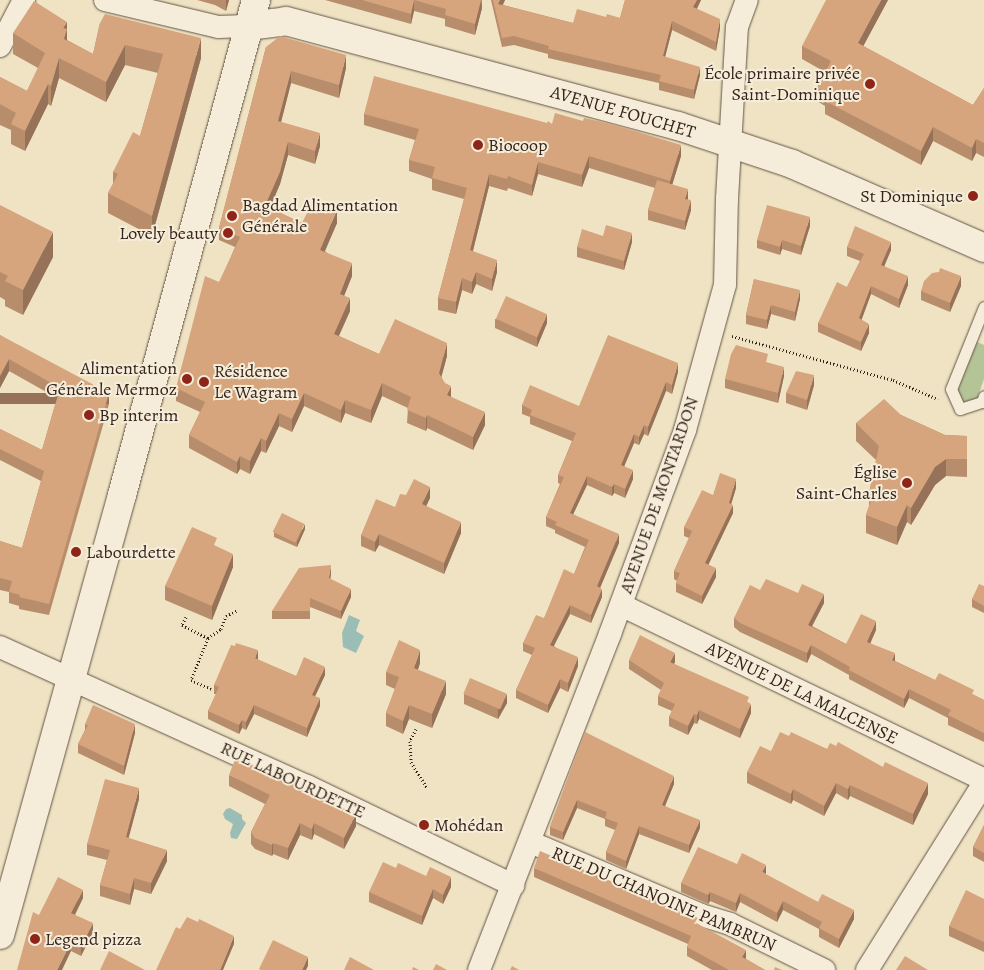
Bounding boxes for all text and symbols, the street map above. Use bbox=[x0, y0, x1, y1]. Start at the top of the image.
place label: École primaire privée Saint-Dominique bbox=[704, 63, 860, 106]
marker: École primaire privée Saint-Dominique bbox=[864, 78, 876, 90]
street label: AVENUE FOUCHET bbox=[548, 81, 698, 143]
place label: Biocoop bbox=[488, 134, 547, 156]
marker: Biocoop bbox=[472, 139, 484, 151]
place label: St Dominique bbox=[860, 185, 963, 207]
marker: St Dominique bbox=[967, 190, 979, 202]
place label: Bagdad Alimentation Générale bbox=[242, 195, 398, 238]
marker: Bagdad Alimentation Générale bbox=[226, 210, 238, 222]
place label: Lovely beauty bbox=[119, 222, 218, 244]
marker: Lovely beauty bbox=[222, 227, 234, 239]
place label: Alimentation Générale Mermoz bbox=[46, 358, 177, 400]
place label: Résidence Le Wagram bbox=[214, 361, 298, 404]
marker: Alimentation Générale Mermoz bbox=[181, 373, 193, 385]
marker: Résidence Le Wagram bbox=[198, 376, 210, 388]
street label: AVENUE DE MONTARDON bbox=[615, 394, 703, 596]
place label: Bp interim bbox=[99, 404, 179, 426]
marker: Bp interim bbox=[83, 409, 95, 421]
place label: Église Saint-Charles bbox=[796, 462, 897, 504]
marker: Église Saint-Charles bbox=[901, 477, 913, 489]
place label: Labourdette bbox=[86, 541, 176, 563]
marker: Labourdette bbox=[70, 546, 82, 558]
street label: AVENUE DE LA MALCENSE bbox=[702, 637, 902, 749]
street label: RUE LABOURDETTE bbox=[217, 737, 369, 823]
place label: Mohédan bbox=[434, 814, 503, 836]
marker: Mohédan bbox=[418, 819, 430, 831]
street label: RUE DU CHANOINE PAMBRUN bbox=[549, 842, 779, 956]
place label: Legend pizza bbox=[45, 928, 142, 950]
marker: Legend pizza bbox=[29, 933, 41, 945]

